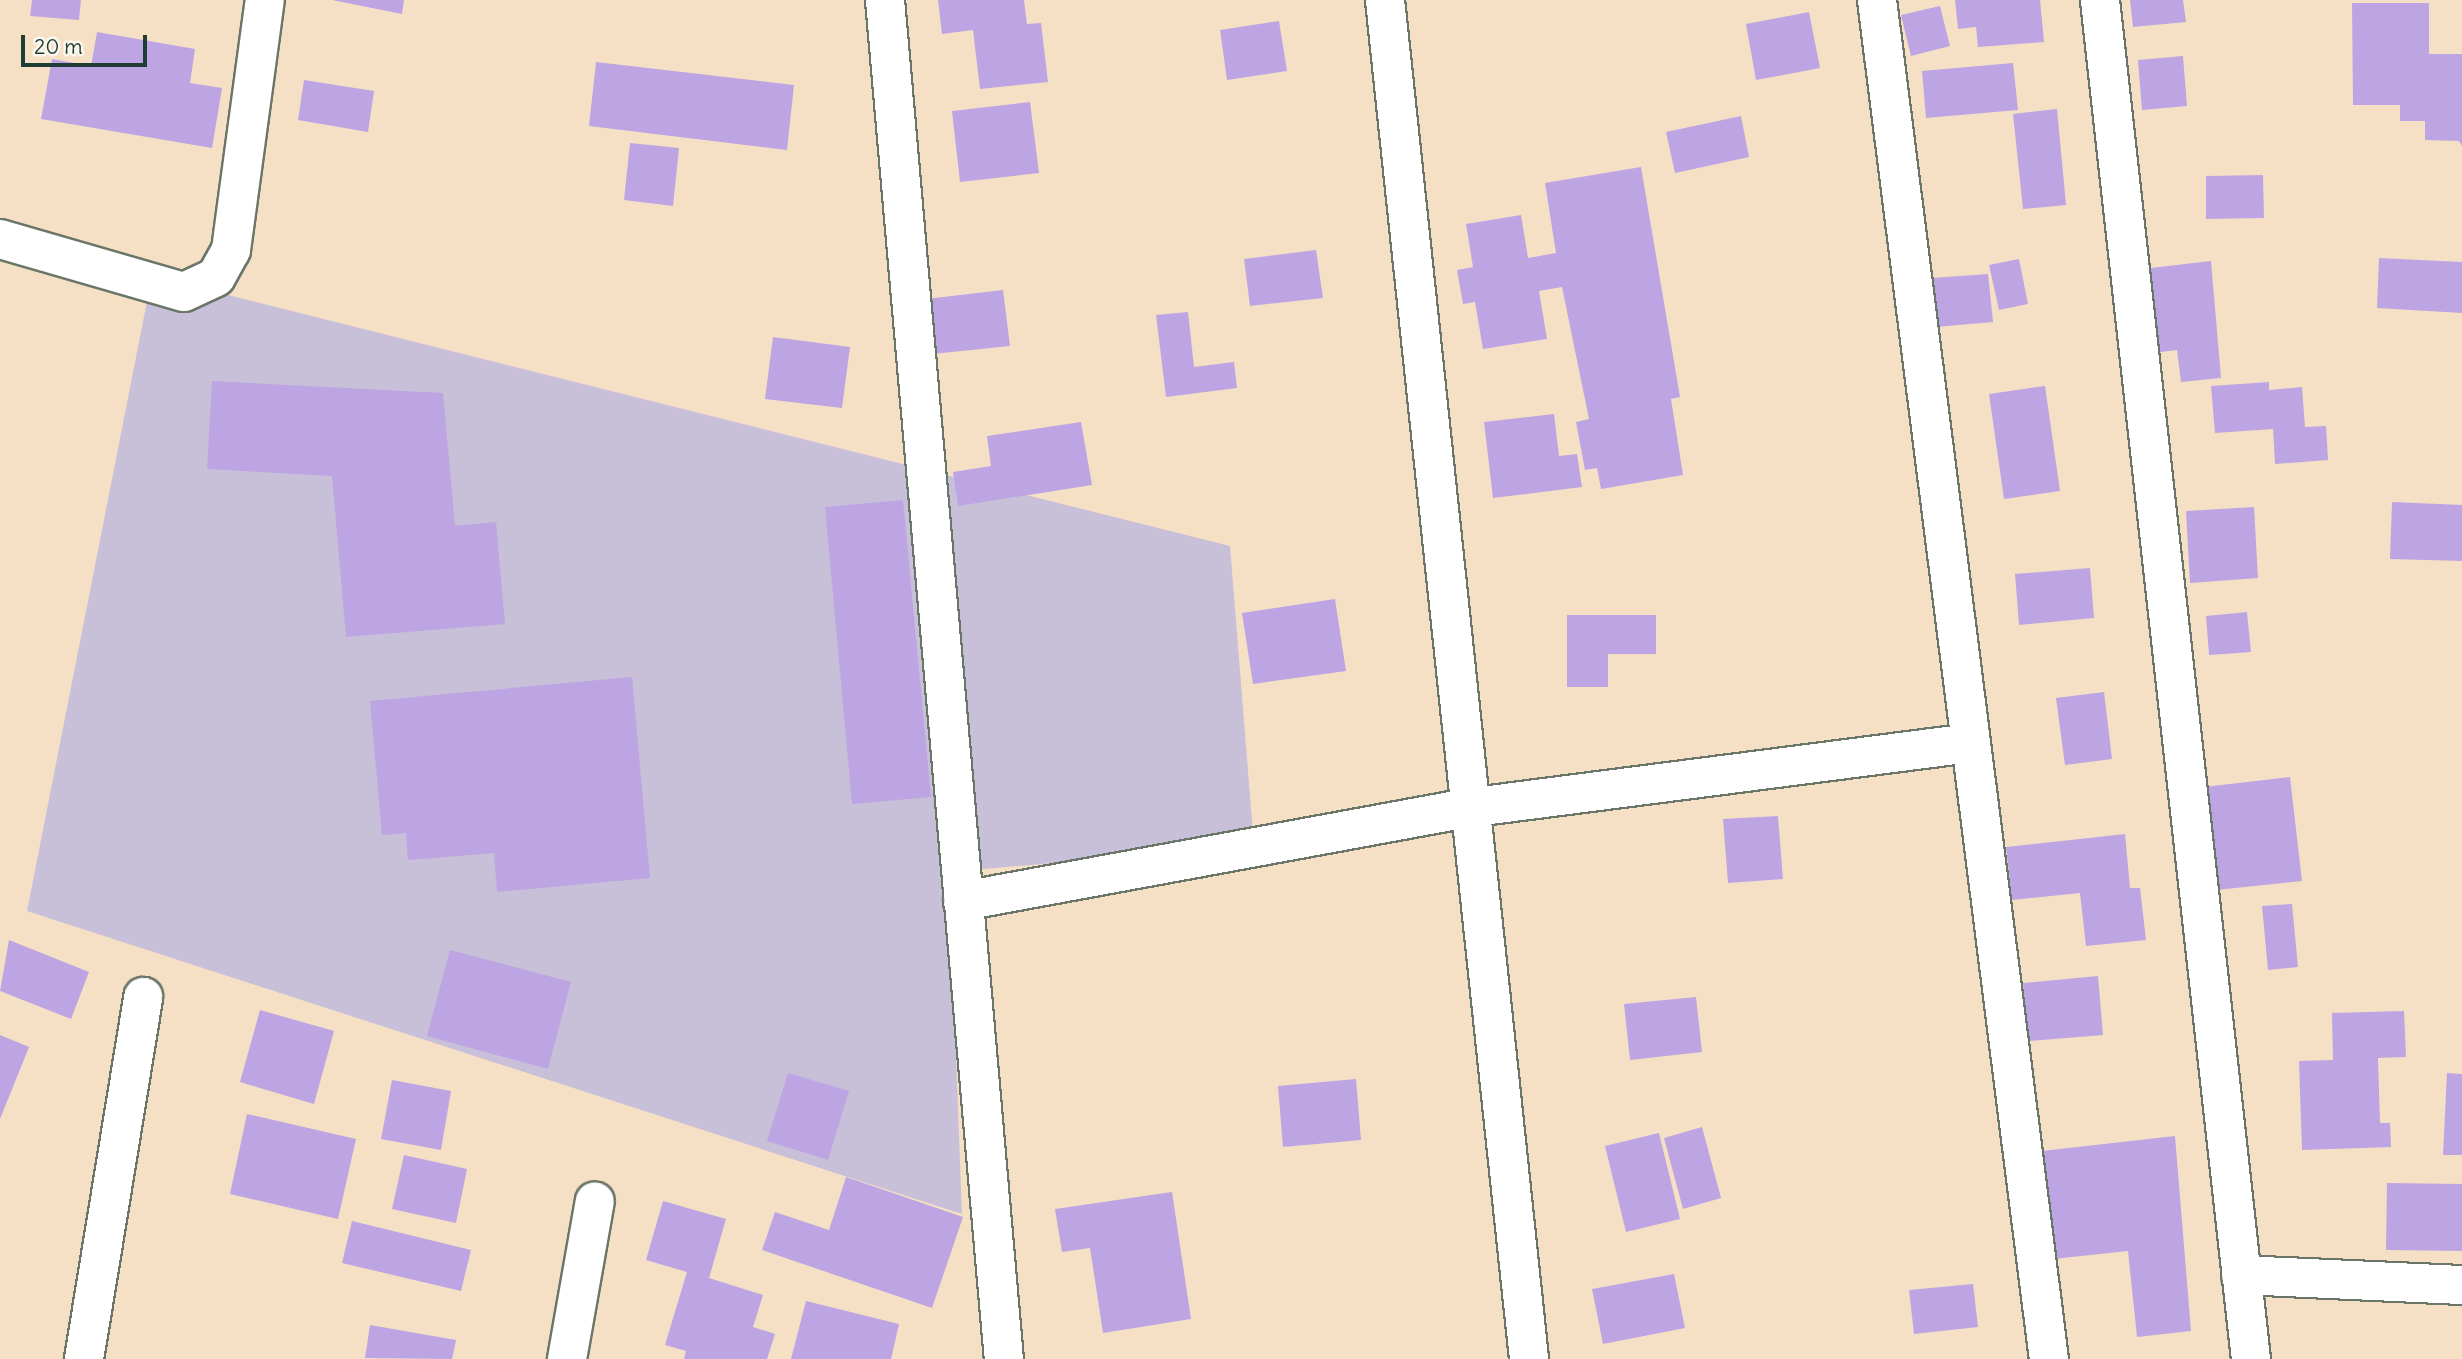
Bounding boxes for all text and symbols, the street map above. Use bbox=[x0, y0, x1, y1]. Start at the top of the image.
scale bar bbox=[24, 21, 150, 65]
text: 20 m bbox=[34, 33, 83, 60]

